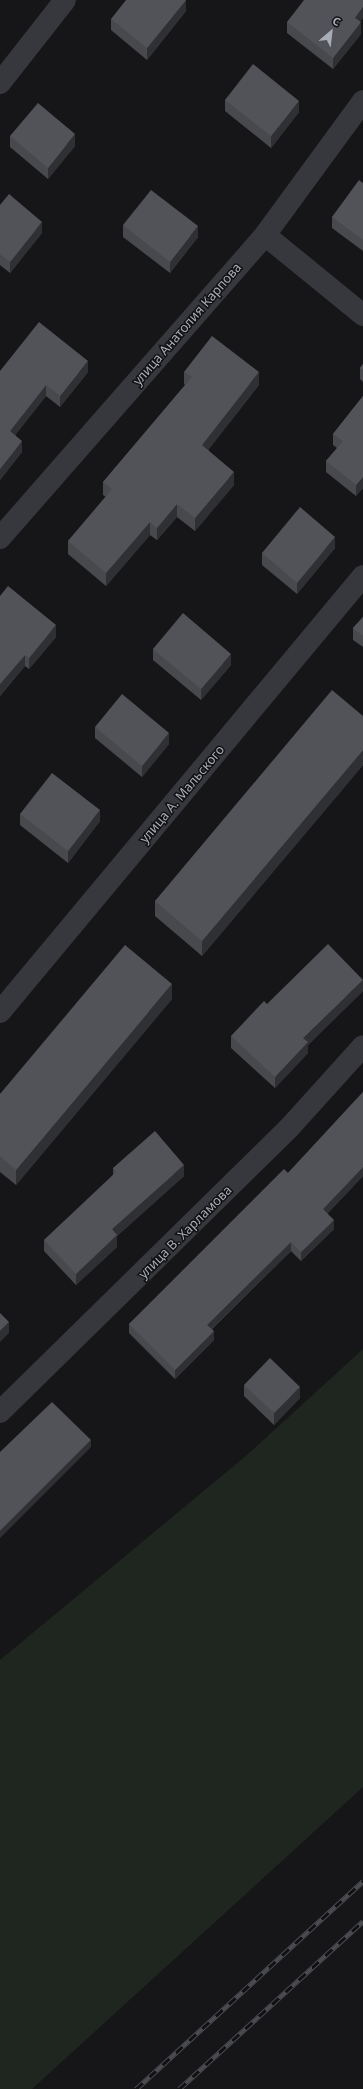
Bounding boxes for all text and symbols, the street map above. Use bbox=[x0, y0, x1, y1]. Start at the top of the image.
north arrow bbox=[311, 12, 351, 52]
text: С bbox=[330, 13, 344, 29]
street label: улица Анатолия Карпова bbox=[130, 260, 244, 388]
street label: улица А. Мальского bbox=[136, 742, 228, 846]
street label: улица В. Харламова bbox=[135, 1182, 235, 1282]

